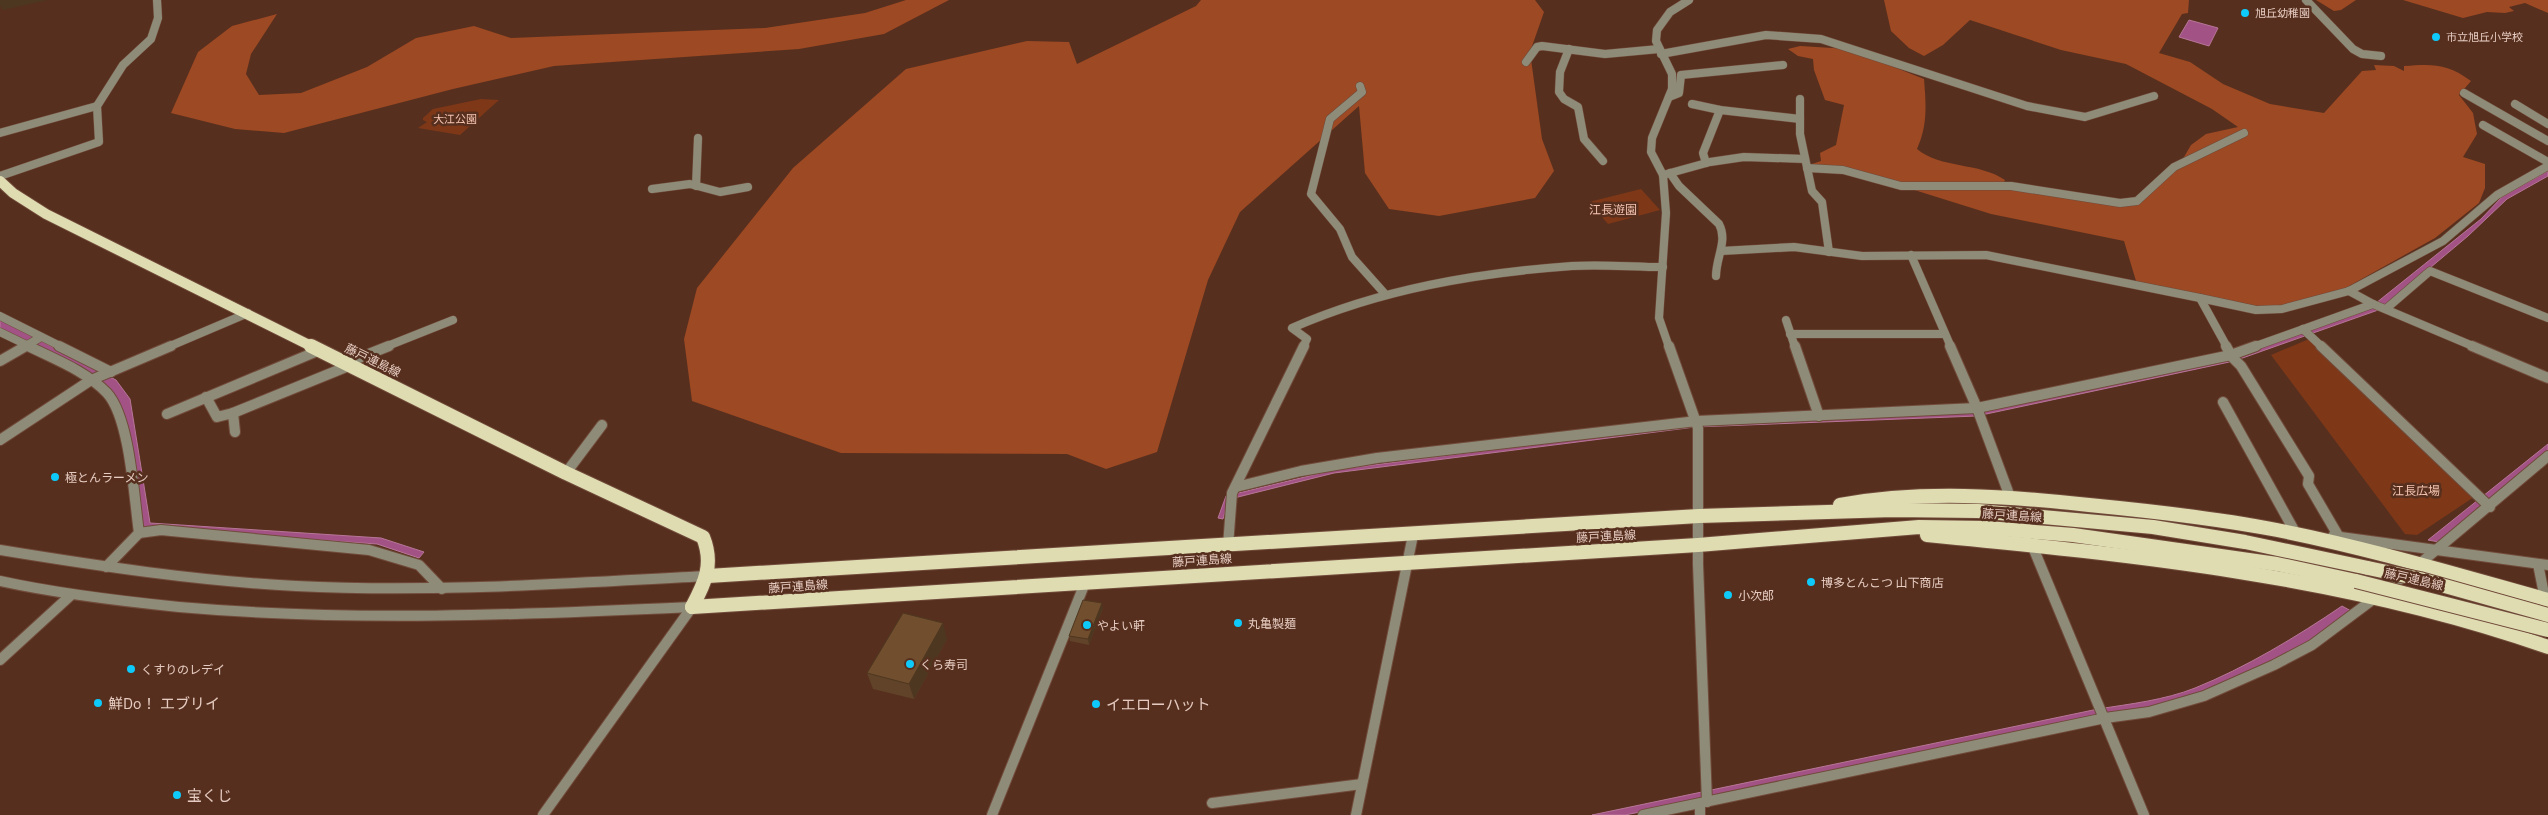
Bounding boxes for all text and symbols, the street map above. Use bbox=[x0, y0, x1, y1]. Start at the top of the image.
place label: 旭丘幼稚園 bbox=[2255, 6, 2310, 20]
marker: 旭丘幼稚園 bbox=[2239, 7, 2251, 19]
place label: 市立旭丘小学校 bbox=[2446, 30, 2523, 44]
marker: 市立旭丘小学校 bbox=[2430, 31, 2442, 43]
park label: 大江公園 bbox=[433, 112, 477, 126]
park label: 江長遊園 bbox=[1589, 202, 1637, 217]
street label: 藤戸連島線 bbox=[343, 340, 403, 380]
place label: 極とんラーメン bbox=[65, 470, 149, 485]
marker: 極とんラーメン bbox=[49, 471, 61, 483]
park label: 江長広場 bbox=[2392, 483, 2440, 498]
street label: 藤戸連島線 bbox=[1982, 505, 2042, 525]
street label: 藤戸連島線 bbox=[1576, 527, 1636, 545]
street label: 藤戸連島線 bbox=[1172, 550, 1232, 570]
street label: 藤戸連島線 bbox=[2383, 565, 2445, 593]
place label: 博多とんこつ 山下商店 bbox=[1821, 575, 1944, 590]
street label: 藤戸連島線 bbox=[768, 576, 828, 596]
marker: 博多とんこつ 山下商店 bbox=[1805, 576, 1817, 588]
place label: 小次郎 bbox=[1738, 588, 1774, 603]
marker: 小次郎 bbox=[1722, 589, 1734, 601]
place label: 丸亀製麺 bbox=[1248, 616, 1296, 631]
marker: 丸亀製麺 bbox=[1232, 617, 1244, 629]
place label: やよい軒 bbox=[1097, 618, 1145, 633]
marker: やよい軒 bbox=[1081, 619, 1093, 631]
place label: くら寿司 bbox=[920, 657, 968, 672]
marker: くら寿司 bbox=[904, 658, 916, 670]
place label: くすりのレデイ bbox=[141, 662, 225, 677]
marker: くすりのレデイ bbox=[125, 663, 137, 675]
place label: 鮮Do！ エブリイ bbox=[108, 694, 220, 713]
place label: イエローハット bbox=[1106, 695, 1211, 714]
marker: 鮮Do！ エブリイ bbox=[92, 697, 104, 709]
marker: イエローハット bbox=[1090, 698, 1102, 710]
place label: 宝くじ bbox=[187, 786, 232, 805]
marker: 宝くじ bbox=[171, 789, 183, 801]

